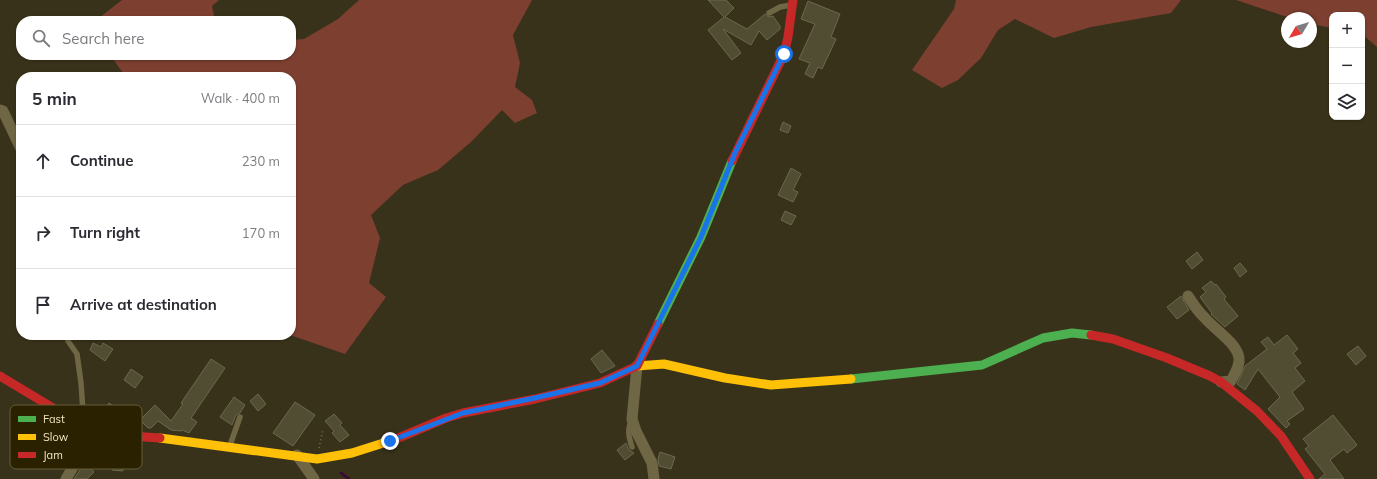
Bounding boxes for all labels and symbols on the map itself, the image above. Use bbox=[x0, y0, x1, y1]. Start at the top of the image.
north arrow bbox=[1281, 12, 1317, 48]
route start bbox=[775, 45, 793, 63]
legend bbox=[10, 405, 142, 469]
text: Fast bbox=[43, 412, 65, 426]
text: Slow bbox=[43, 430, 69, 444]
route end bbox=[381, 432, 399, 450]
text: Jam bbox=[43, 448, 63, 462]

